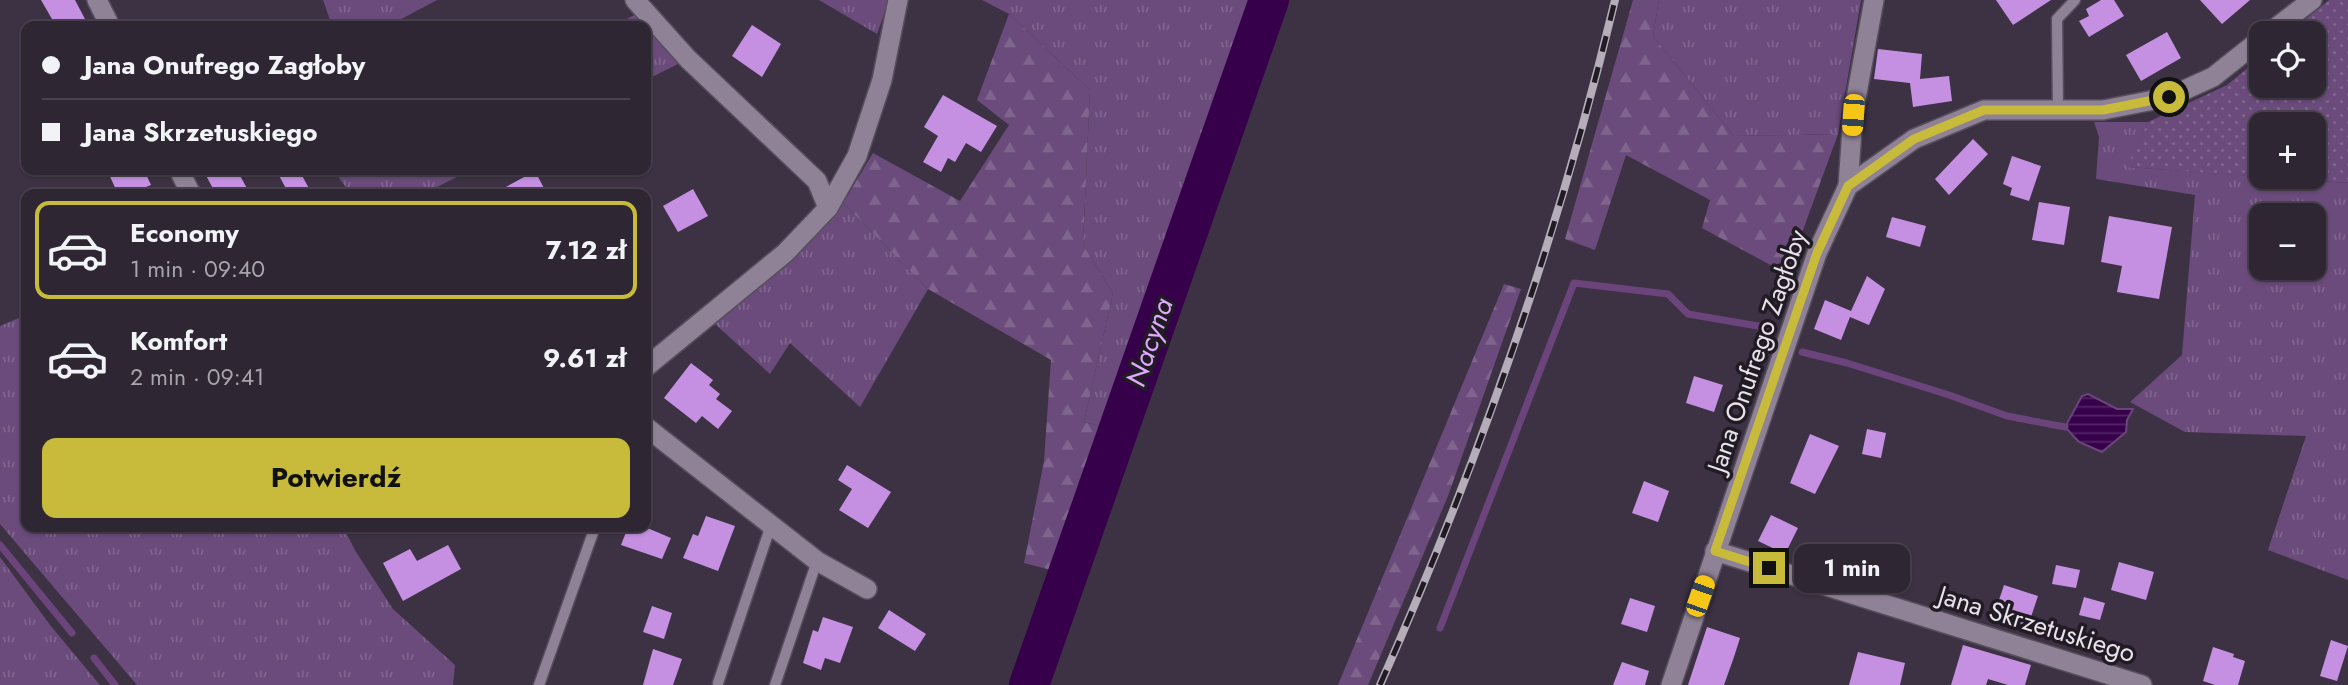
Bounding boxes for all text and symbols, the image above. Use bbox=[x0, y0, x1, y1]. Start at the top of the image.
map controls bbox=[2249, 21, 2326, 280]
button: locate bbox=[2249, 21, 2326, 98]
text: Jana Onufrego Zagłoby bbox=[84, 46, 365, 84]
route start bbox=[2153, 81, 2185, 113]
car bbox=[1842, 93, 1865, 137]
button: + bbox=[2249, 112, 2326, 189]
text: Jana Skrzetuskiego bbox=[84, 113, 318, 151]
button: − bbox=[2249, 203, 2326, 280]
text: Economy bbox=[130, 214, 239, 252]
icon: car bbox=[46, 219, 109, 282]
street label: Jana Onufrego Zagłoby bbox=[1697, 224, 1817, 480]
text: 7.12 zł bbox=[546, 231, 626, 269]
text: 1 min · 09:40 bbox=[130, 252, 265, 286]
water label: Nacyna bbox=[1115, 292, 1184, 392]
text: Komfort bbox=[130, 322, 227, 360]
icon: car bbox=[46, 327, 109, 390]
text: 9.61 zł bbox=[543, 339, 626, 377]
text: 2 min · 09:41 bbox=[130, 360, 264, 394]
button: Potwierdź bbox=[42, 438, 630, 518]
callout: 1 min bbox=[1794, 544, 1909, 592]
text: 1 min bbox=[1823, 551, 1881, 585]
route end bbox=[1753, 552, 1785, 584]
car bbox=[1684, 573, 1717, 619]
street label: Jana Skrzetuskiego bbox=[1931, 575, 2140, 672]

